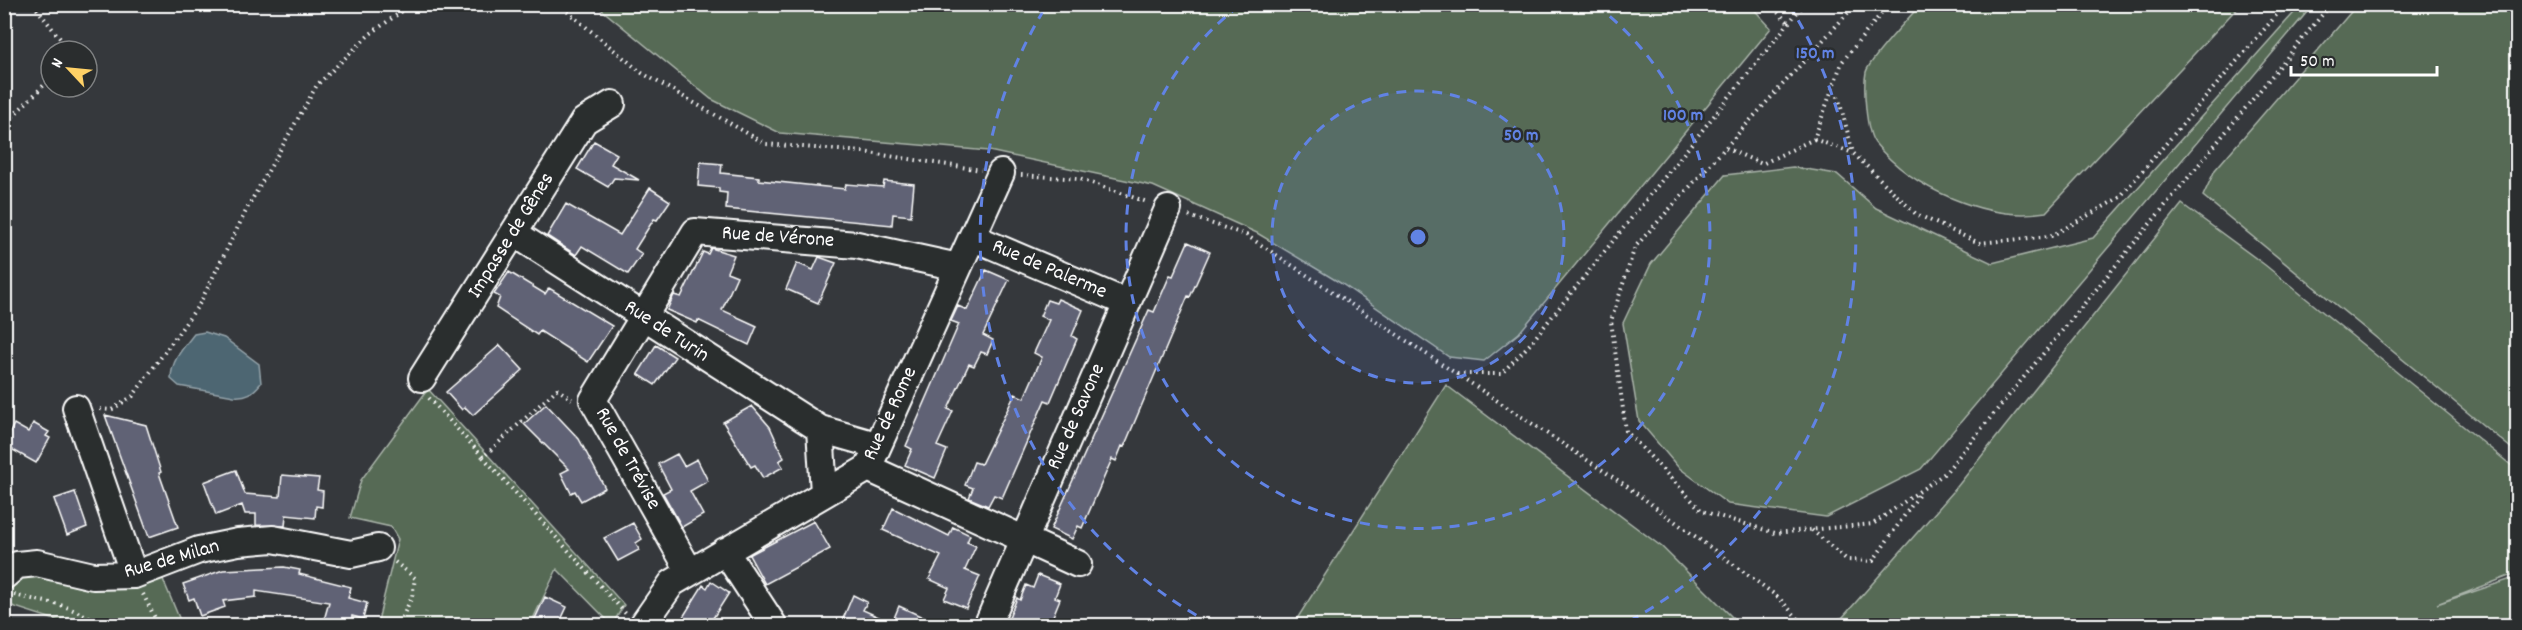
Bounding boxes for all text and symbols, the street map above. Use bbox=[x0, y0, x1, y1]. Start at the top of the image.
north arrow bbox=[39, 39, 99, 99]
scale bar bbox=[2291, 39, 2436, 77]
text: 150 m bbox=[1796, 42, 1834, 67]
text: 50 m bbox=[2300, 50, 2335, 75]
text: N bbox=[46, 55, 70, 72]
text: 100 m bbox=[1663, 104, 1703, 129]
text: 50 m bbox=[1504, 124, 1538, 149]
street label: Impasse de Gênes bbox=[461, 167, 563, 305]
street label: Rue de Vérone bbox=[721, 219, 835, 257]
centre of rings bbox=[1408, 227, 1428, 247]
street label: Rue de Palerme bbox=[987, 232, 1111, 308]
street label: Rue de Turin bbox=[618, 293, 714, 371]
street label: Rue de Savone bbox=[1040, 359, 1114, 475]
street label: Rue de Rome bbox=[856, 362, 926, 466]
street label: Rue de Trévise bbox=[586, 402, 668, 516]
street label: Rue de Milan bbox=[121, 532, 223, 588]

